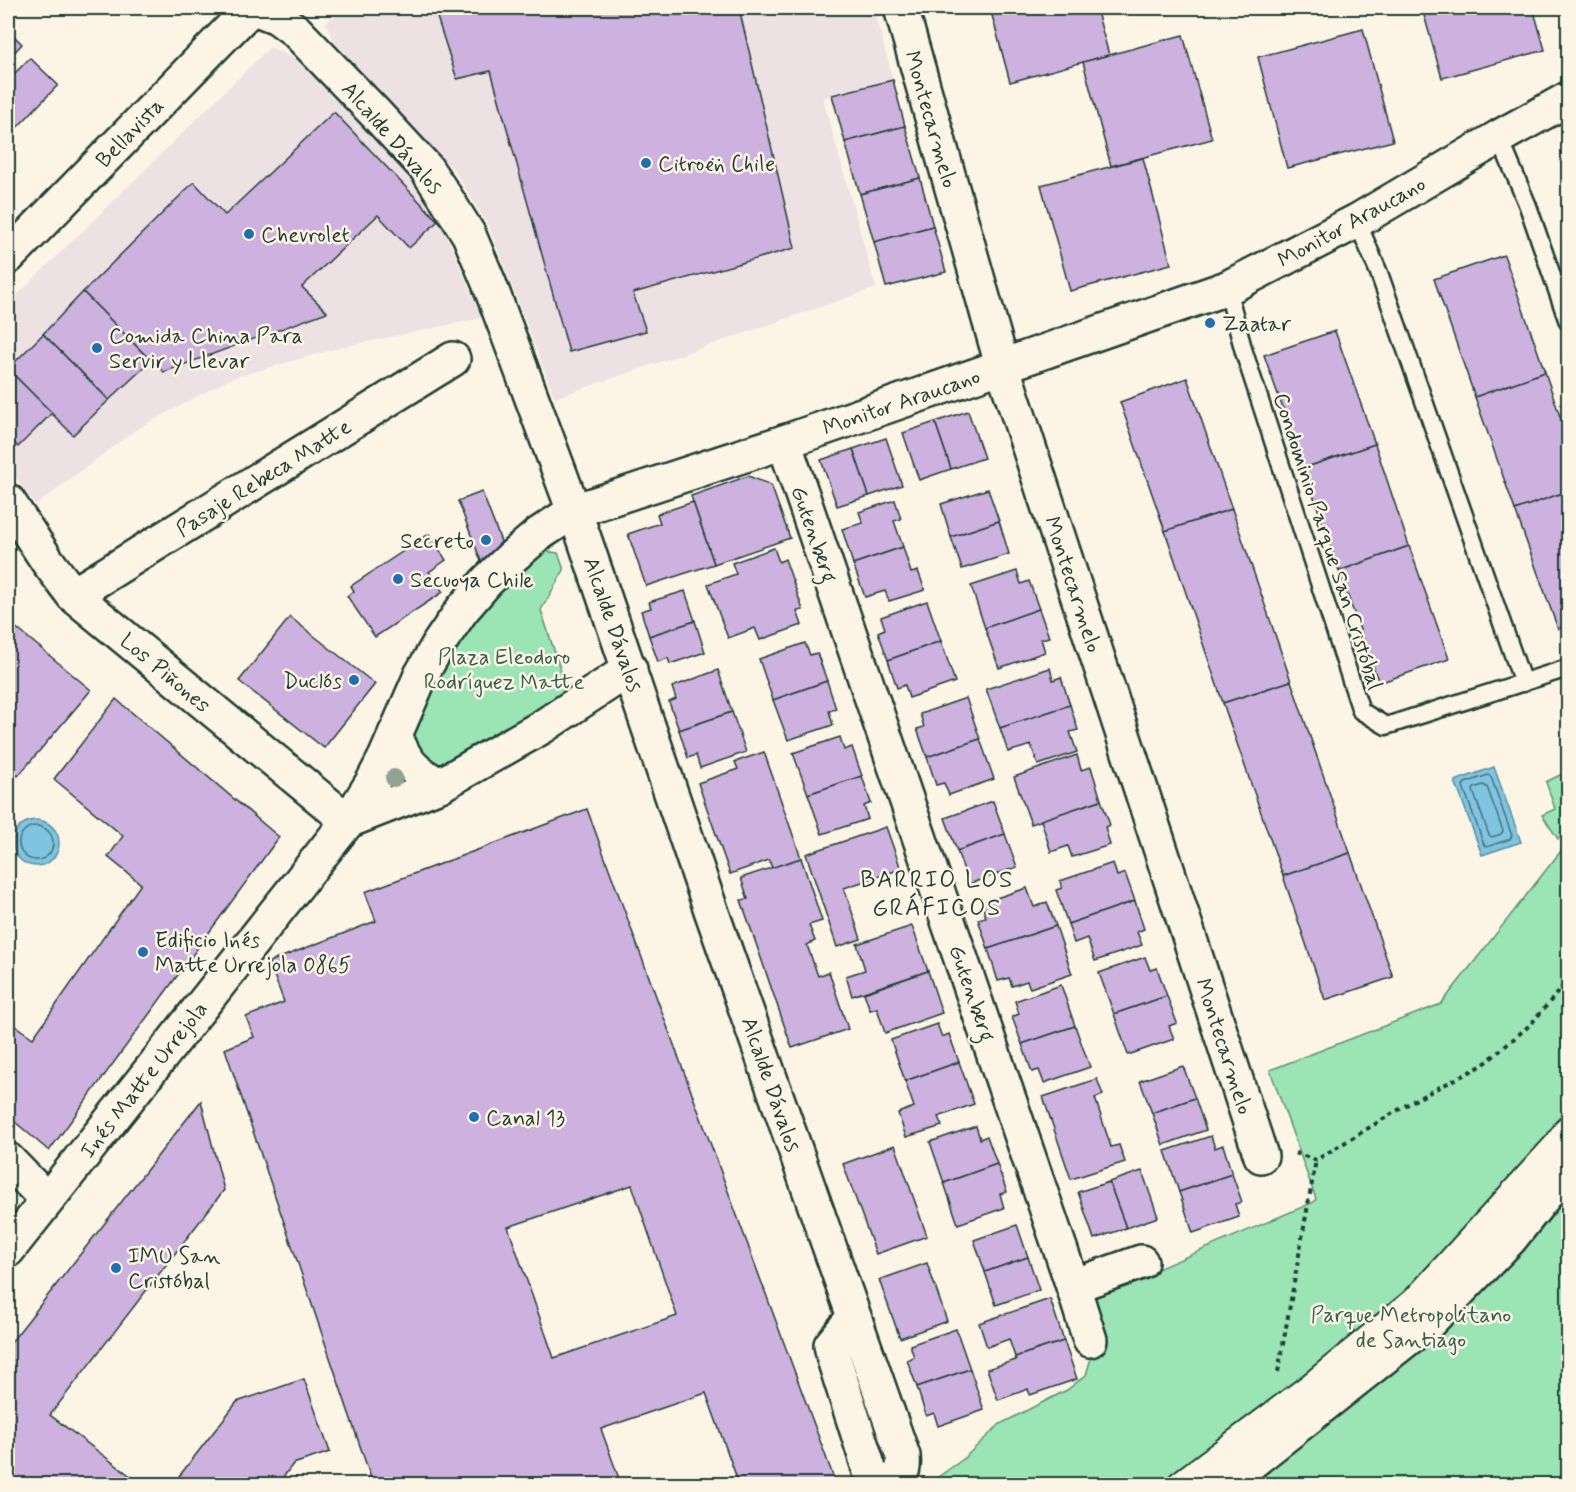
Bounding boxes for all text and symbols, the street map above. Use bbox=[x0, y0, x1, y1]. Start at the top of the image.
street label: Montecarmelo bbox=[897, 48, 963, 191]
street label: Alcalde Dávalos bbox=[335, 76, 448, 201]
street label: Bellavista bbox=[90, 93, 171, 174]
place label: Citroën Chile bbox=[658, 151, 775, 179]
marker: Citroën Chile bbox=[639, 156, 653, 170]
street label: Monitor Araucano bbox=[1273, 171, 1431, 275]
place label: Chevrolet bbox=[261, 222, 350, 250]
marker: Chevrolet bbox=[242, 227, 256, 241]
place label: Zaatar bbox=[1222, 311, 1292, 339]
marker: Zaatar bbox=[1203, 316, 1217, 330]
place label: Comida China Para Servir y Llevar bbox=[109, 323, 303, 376]
marker: Comida China Para Servir y Llevar bbox=[90, 341, 104, 355]
street label: Monitor Araucano bbox=[819, 363, 984, 443]
street label: Condominio Parque San Cristóbal bbox=[1266, 390, 1388, 694]
street label: Pasaje Rebeca Matte bbox=[171, 413, 357, 544]
street label: Gutenberg bbox=[781, 483, 843, 588]
street label: Montecarmelo bbox=[1037, 513, 1107, 656]
place label: Secreto bbox=[400, 528, 474, 556]
marker: Secreto bbox=[479, 533, 493, 547]
street label: Alcalde Dávalos bbox=[576, 554, 648, 696]
place label: Secuoya Chile bbox=[410, 567, 534, 595]
marker: Secuoya Chile bbox=[391, 572, 405, 586]
street label: Los Piñones bbox=[114, 627, 216, 720]
park label: Plaza Eleodoro Rodríguez Matte bbox=[424, 644, 584, 698]
place label: Duclós bbox=[283, 668, 342, 696]
marker: Duclós bbox=[347, 673, 361, 687]
district label: BARRIO LOS GRÁFICOS bbox=[860, 865, 1014, 924]
place label: Edificio Inés Matte Urrejola 0865 bbox=[155, 927, 351, 980]
street label: Gutenberg bbox=[939, 942, 1001, 1047]
marker: Edificio Inés Matte Urrejola 0865 bbox=[136, 945, 150, 959]
street label: Montecarmelo bbox=[1188, 975, 1258, 1118]
street label: Inés Matte Urrejola bbox=[75, 996, 215, 1164]
street label: Alcalde Dávalos bbox=[734, 1014, 806, 1156]
place label: Canal 13 bbox=[486, 1105, 565, 1133]
marker: Canal 13 bbox=[467, 1110, 481, 1124]
place label: IMU San Cristóbal bbox=[128, 1243, 220, 1296]
marker: IMU San Cristóbal bbox=[109, 1261, 123, 1275]
park label: Parque Metropolitano de Santiago bbox=[1311, 1302, 1511, 1356]

